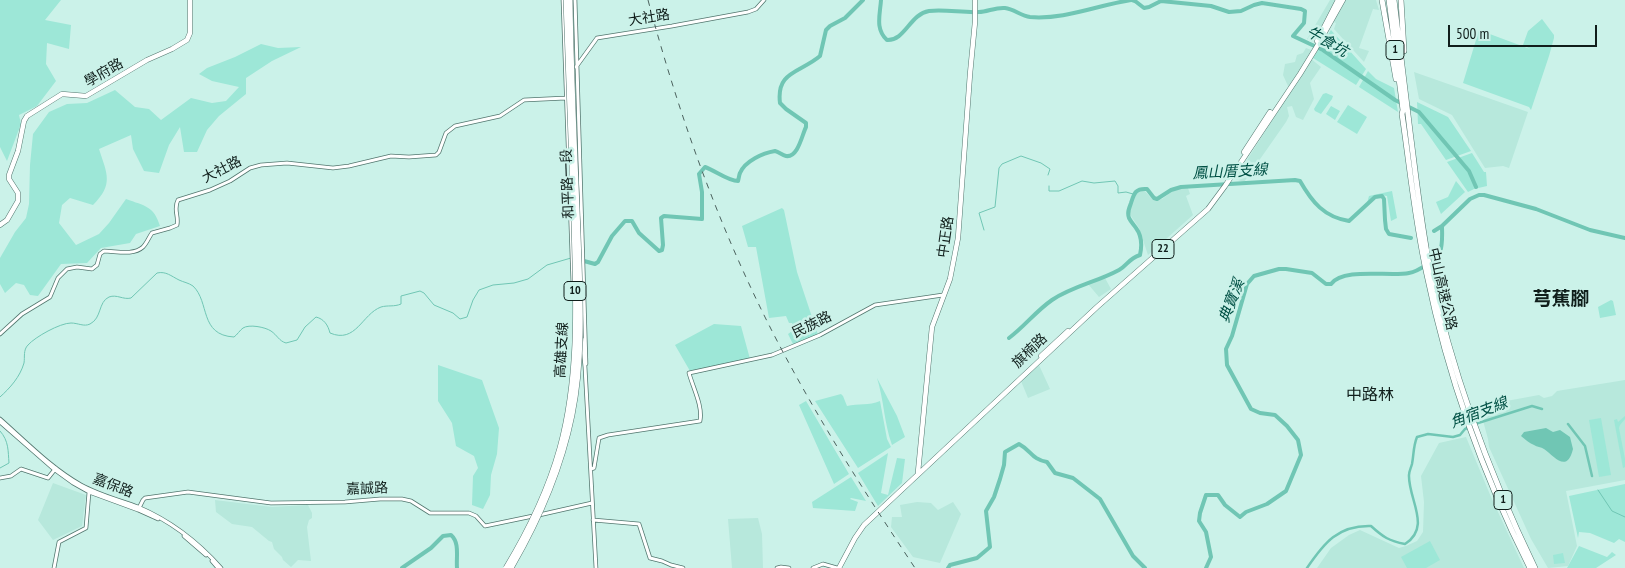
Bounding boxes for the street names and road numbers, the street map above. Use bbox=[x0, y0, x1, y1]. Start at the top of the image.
street label: 大社路 bbox=[627, 6, 671, 30]
road number: 1 bbox=[1386, 40, 1404, 60]
street label: 學府路 bbox=[82, 55, 126, 91]
street label: 和平路一段 bbox=[558, 149, 578, 219]
street label: 大社路 bbox=[199, 153, 245, 187]
street label: 中正路 bbox=[935, 215, 957, 259]
road number: 22 bbox=[1152, 240, 1174, 258]
street label: 中山高速公路 bbox=[1424, 246, 1460, 332]
road number: 10 bbox=[564, 282, 586, 300]
street label: 民族路 bbox=[789, 308, 835, 342]
street label: 高雄支線 bbox=[552, 322, 572, 378]
street label: 旗楠路 bbox=[1009, 330, 1051, 372]
street label: 嘉保路 bbox=[90, 471, 136, 501]
street label: 嘉誠路 bbox=[346, 480, 388, 498]
road number: 1 bbox=[1494, 490, 1512, 510]

